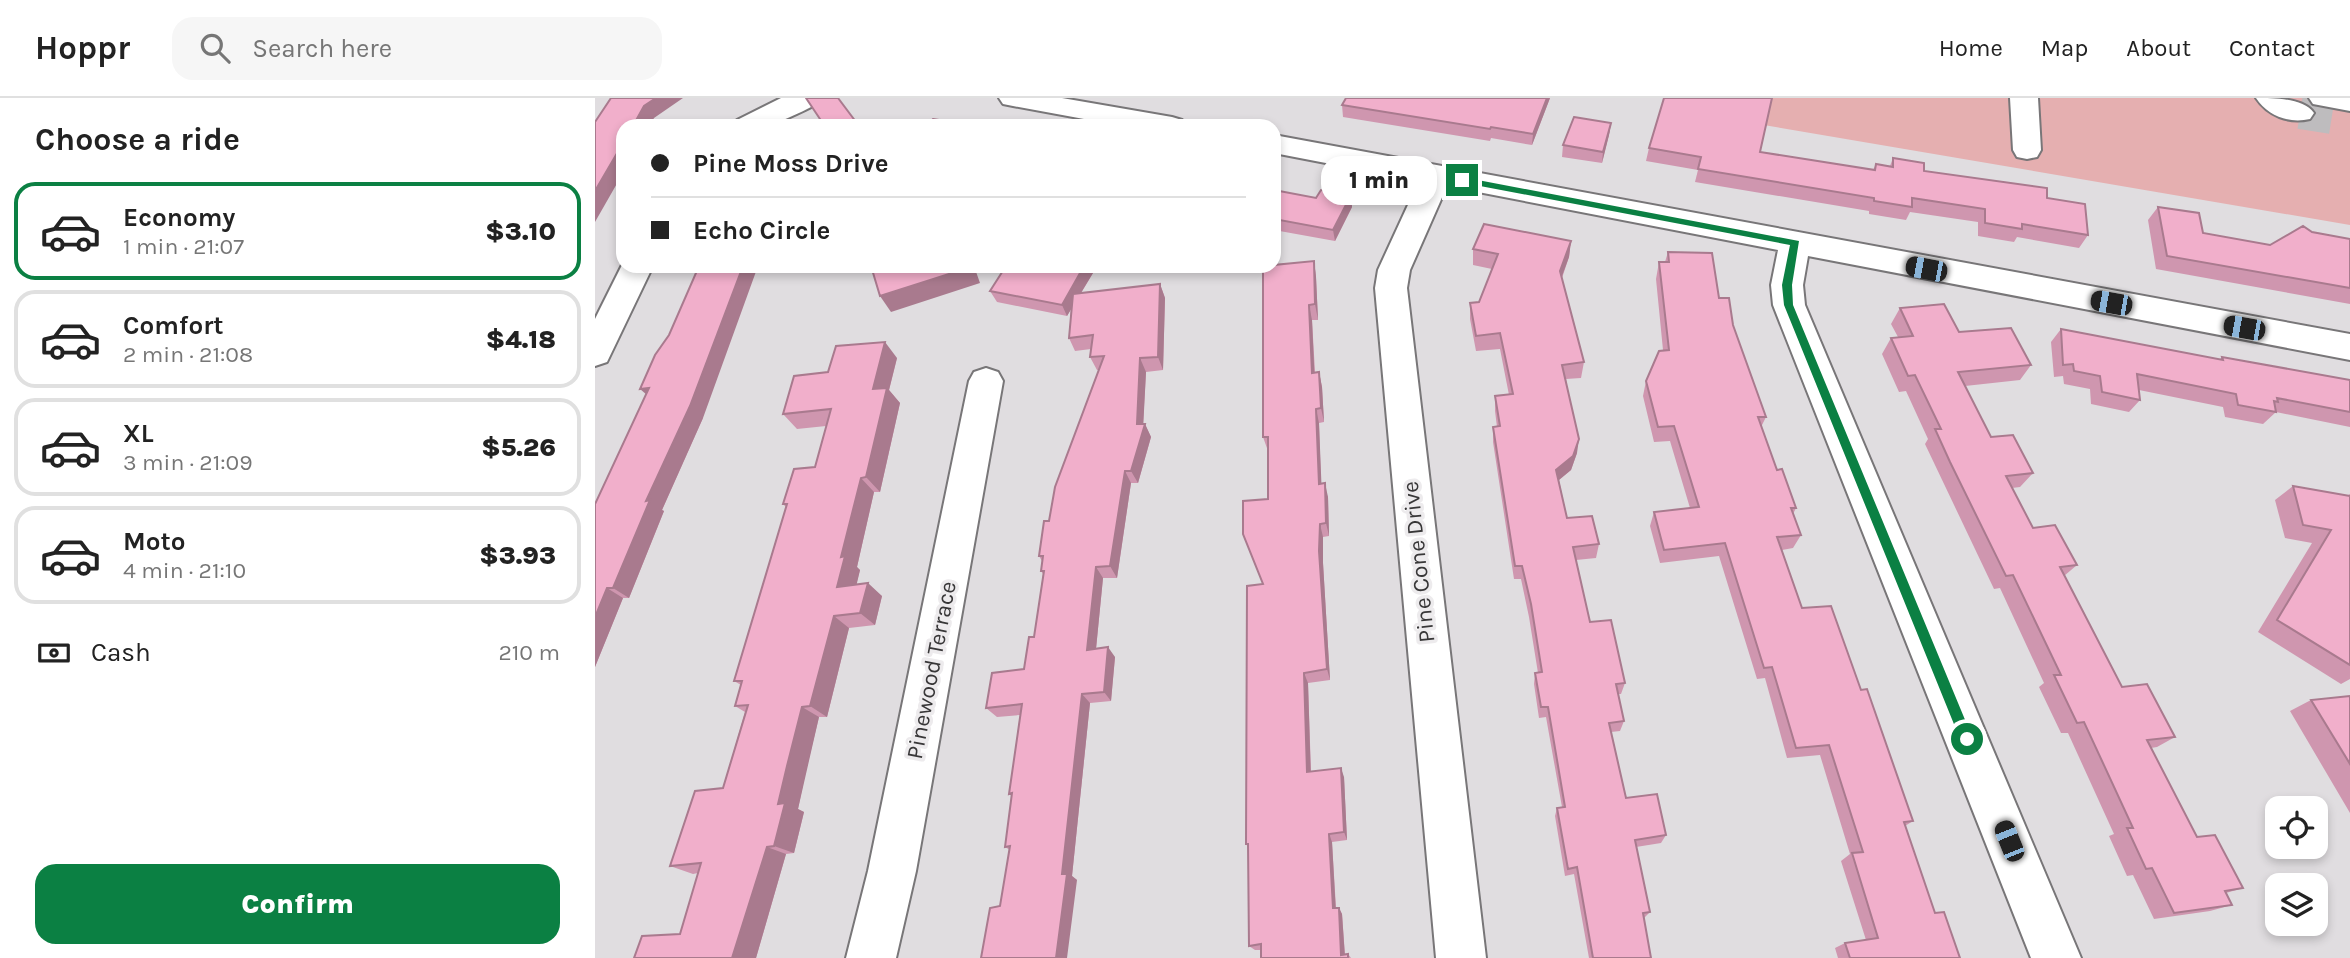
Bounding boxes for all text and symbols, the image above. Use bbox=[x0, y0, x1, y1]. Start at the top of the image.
search box bbox=[172, 17, 662, 80]
text: Hoppr bbox=[35, 29, 130, 67]
icon: search bbox=[196, 29, 234, 67]
text: Search here bbox=[252, 33, 392, 64]
text: Home bbox=[1939, 34, 2003, 62]
text: Map bbox=[2041, 34, 2088, 62]
text: About bbox=[2126, 34, 2191, 62]
text: Contact bbox=[2229, 34, 2315, 62]
text: Choose a ride bbox=[35, 121, 240, 158]
text: Pine Moss Drive bbox=[693, 148, 889, 179]
callout: 1 min bbox=[1322, 155, 1437, 204]
route end bbox=[1446, 164, 1478, 196]
text: 1 min bbox=[1349, 167, 1409, 194]
icon: car bbox=[39, 200, 102, 263]
text: Economy bbox=[123, 202, 235, 233]
text: Echo Circle bbox=[693, 215, 830, 246]
text: $3.10 bbox=[485, 216, 556, 247]
text: 1 min · 21:07 bbox=[123, 233, 244, 260]
car bbox=[1904, 255, 1949, 283]
car bbox=[2089, 289, 2134, 317]
icon: car bbox=[39, 308, 102, 371]
text: Comfort bbox=[123, 310, 224, 341]
car bbox=[2222, 314, 2267, 342]
text: $4.18 bbox=[486, 324, 556, 355]
text: 2 min · 21:08 bbox=[123, 341, 253, 368]
icon: car bbox=[39, 416, 102, 479]
text: XL bbox=[123, 418, 154, 449]
text: $5.26 bbox=[481, 432, 556, 463]
text: 3 min · 21:09 bbox=[123, 449, 253, 476]
street label: Pine Cone Drive bbox=[1397, 480, 1440, 644]
icon: car bbox=[39, 524, 102, 587]
text: Moto bbox=[123, 526, 185, 557]
text: $3.93 bbox=[479, 540, 556, 571]
text: 4 min · 21:10 bbox=[123, 557, 246, 584]
street label: Pinewood Terrace bbox=[901, 579, 962, 761]
icon: cash bbox=[35, 634, 73, 672]
text: Cash bbox=[91, 637, 151, 668]
text: 210 m bbox=[498, 639, 560, 666]
route start bbox=[1951, 723, 1983, 755]
map controls bbox=[2265, 796, 2328, 936]
button: locate bbox=[2265, 796, 2328, 859]
car bbox=[1992, 818, 2027, 864]
button: Confirm bbox=[35, 864, 560, 944]
button: layers bbox=[2265, 873, 2328, 936]

